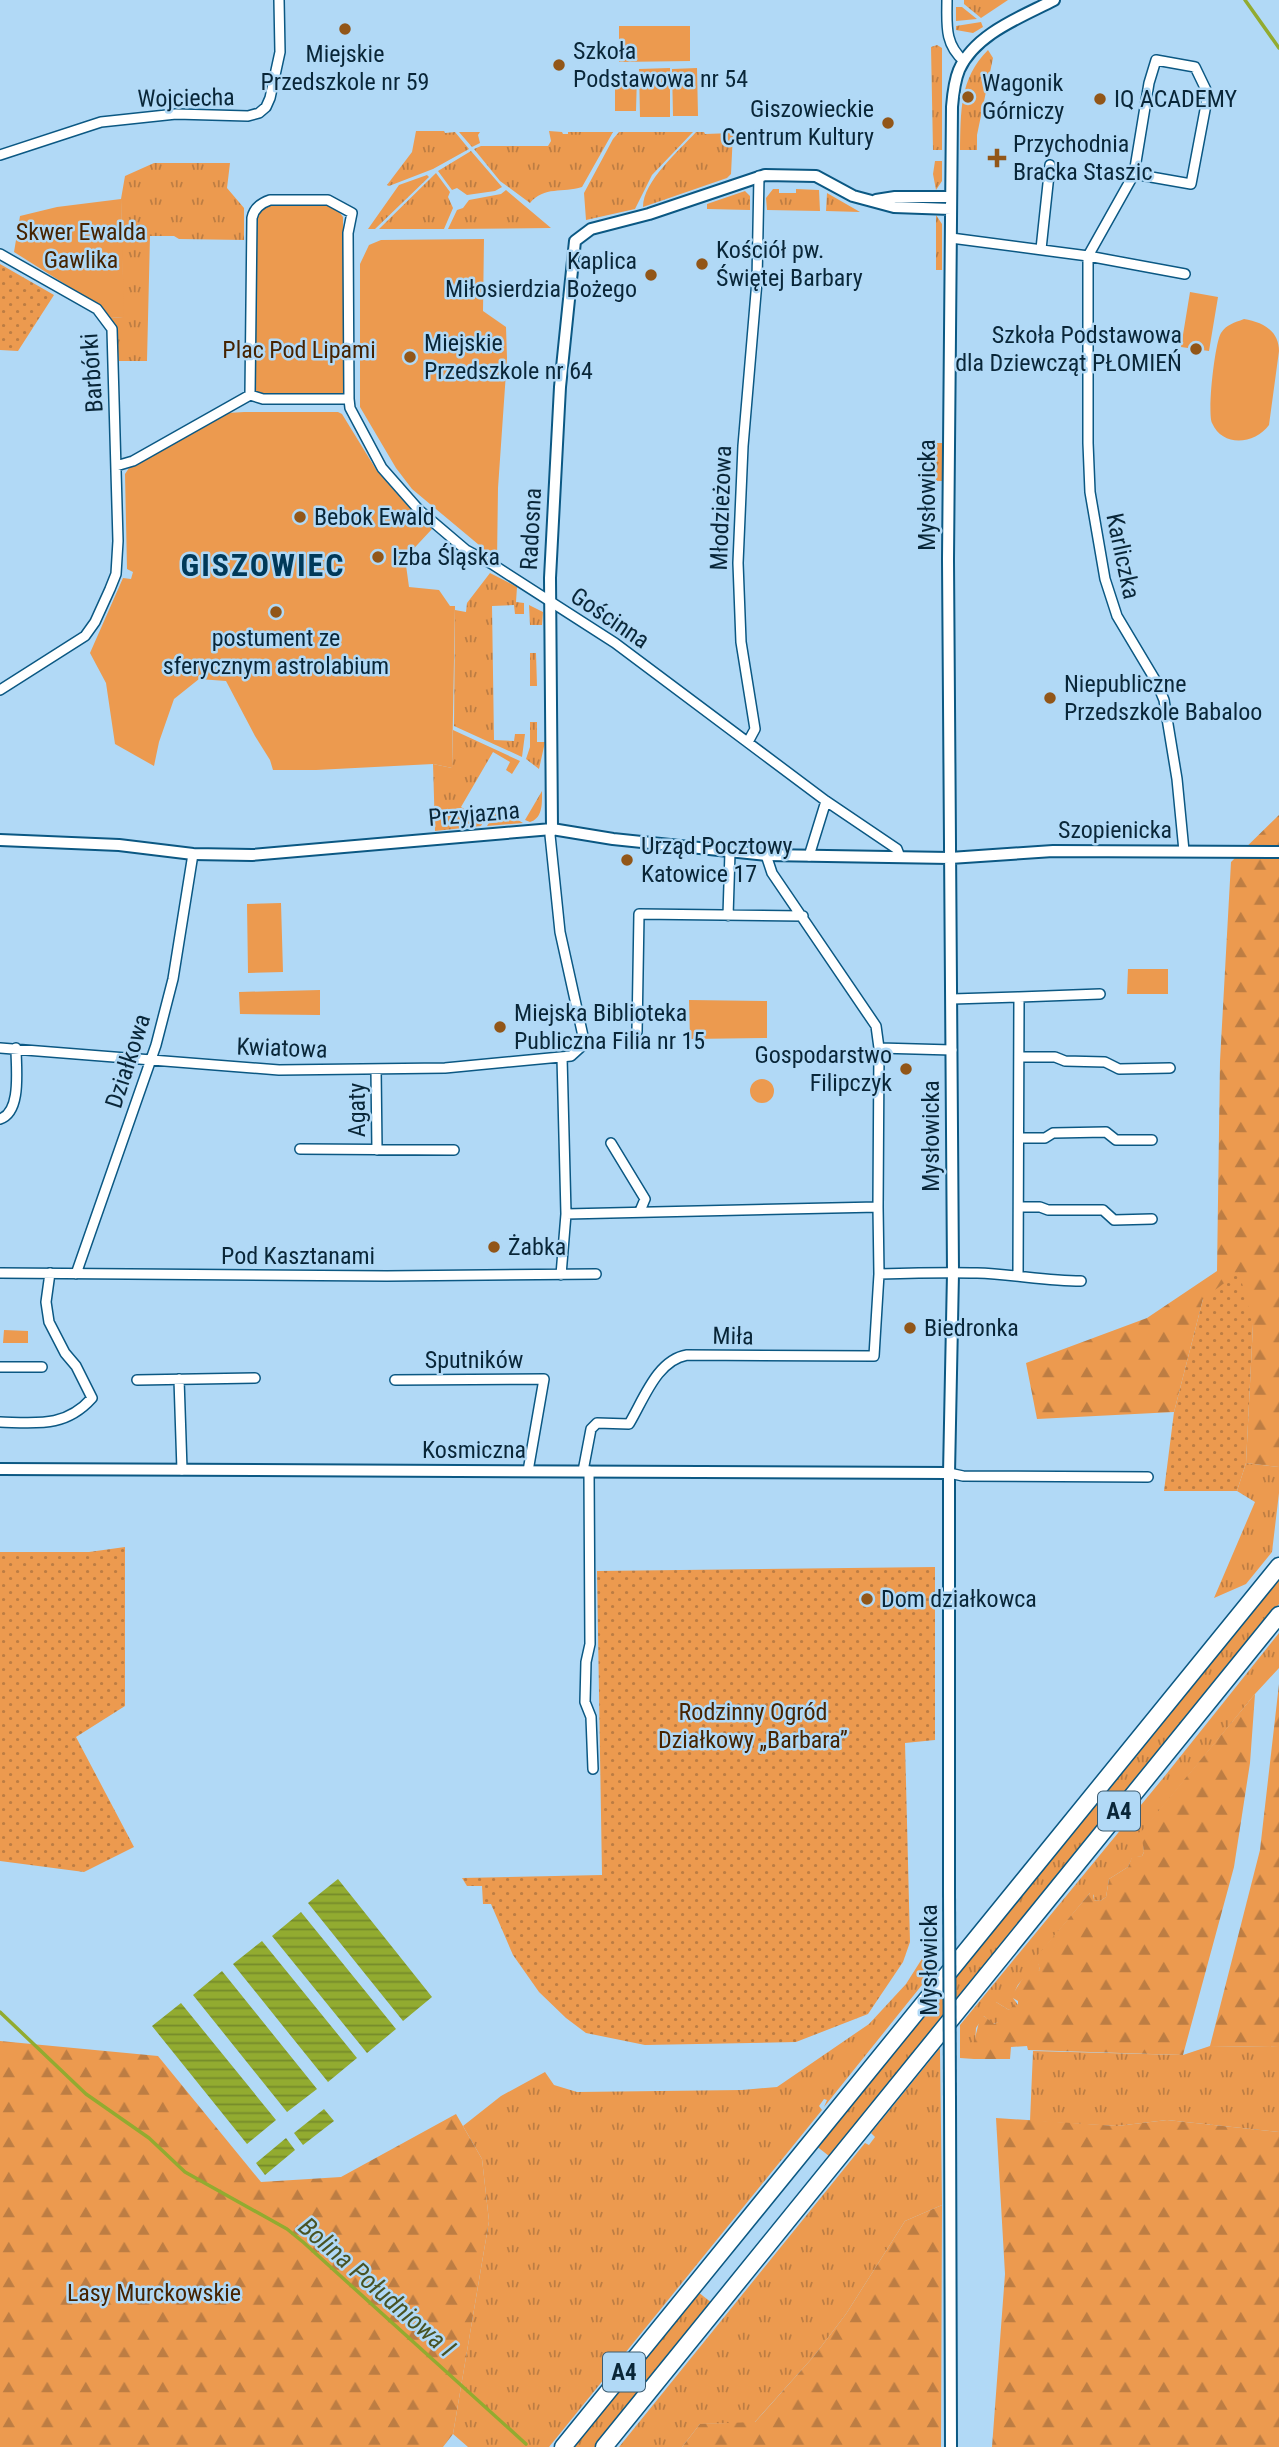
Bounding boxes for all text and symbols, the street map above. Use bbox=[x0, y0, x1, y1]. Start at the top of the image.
marker: Miejskie Przedszkole nr 59 bbox=[337, 21, 353, 37]
place label: Szkoła Podstawowa nr 54 bbox=[573, 37, 748, 93]
place label: Miejskie Przedszkole nr 59 bbox=[261, 40, 429, 96]
marker: Szkoła Podstawowa nr 54 bbox=[551, 57, 567, 73]
place label: Wagonik Górniczy bbox=[982, 69, 1064, 125]
street label: Wojciecha bbox=[137, 83, 235, 113]
place label: IQ ACADEMY bbox=[1114, 85, 1238, 113]
marker: Wagonik Górniczy bbox=[960, 89, 976, 105]
marker: IQ ACADEMY bbox=[1092, 91, 1108, 107]
place label: Giszowieckie Centrum Kultury bbox=[722, 95, 874, 151]
marker: Giszowieckie Centrum Kultury bbox=[880, 115, 896, 131]
place label: Przychodnia Bracka Staszic bbox=[1013, 130, 1152, 186]
marker: Przychodnia Bracka Staszic bbox=[987, 148, 1007, 168]
park label: Skwer Ewalda Gawlika bbox=[16, 218, 146, 274]
place label: Kościół pw. Świętej Barbary bbox=[716, 236, 863, 292]
place label: Kaplica Miłosierdzia Bożego bbox=[445, 247, 637, 303]
marker: Kościół pw. Świętej Barbary bbox=[694, 256, 710, 272]
marker: Kaplica Miłosierdzia Bożego bbox=[643, 267, 659, 283]
place label: Szkoła Podstawowa dla Dziewcząt PŁOMIEŃ bbox=[955, 321, 1182, 377]
place label: Miejskie Przedszkole nr 64 bbox=[424, 329, 593, 385]
street label: Barbórki bbox=[75, 332, 109, 414]
park label: Plac Pod Lipami bbox=[222, 336, 376, 364]
marker: Szkoła Podstawowa dla Dziewcząt PŁOMIEŃ bbox=[1188, 341, 1204, 357]
marker: Miejskie Przedszkole nr 64 bbox=[402, 349, 418, 365]
street label: Mysłowicka bbox=[913, 439, 941, 551]
street label: Młodzieżowa bbox=[705, 445, 737, 571]
street label: Radosna bbox=[515, 487, 547, 571]
place label: Bebok Ewald bbox=[314, 503, 435, 531]
marker: Bebok Ewald bbox=[292, 509, 308, 525]
street label: Karliczka bbox=[1100, 511, 1146, 601]
place label: Izba Śląska bbox=[392, 543, 500, 571]
district label: GISZOWIEC bbox=[180, 546, 346, 584]
marker: Izba Śląska bbox=[370, 549, 386, 565]
street label: Gościnna bbox=[565, 582, 655, 654]
marker: postument ze sferycznym astrolabium bbox=[268, 604, 284, 620]
place label: postument ze sferycznym astrolabium bbox=[163, 624, 389, 680]
place label: Niepubliczne Przedszkole Babaloo bbox=[1064, 670, 1262, 726]
marker: Niepubliczne Przedszkole Babaloo bbox=[1042, 690, 1058, 706]
street label: Przyjazna bbox=[427, 796, 521, 832]
street label: Szopienicka bbox=[1058, 816, 1172, 844]
place label: Urząd Pocztowy Katowice 17 bbox=[641, 832, 793, 888]
marker: Urząd Pocztowy Katowice 17 bbox=[619, 852, 635, 868]
place label: Miejska Biblioteka Publiczna Filia nr 15 bbox=[514, 999, 705, 1055]
street label: Działkowa bbox=[100, 1010, 156, 1112]
marker: Miejska Biblioteka Publiczna Filia nr 15 bbox=[492, 1019, 508, 1035]
street label: Kwiatowa bbox=[236, 1032, 328, 1064]
place label: Gospodarstwo Filipczyk bbox=[755, 1041, 892, 1097]
marker: Gospodarstwo Filipczyk bbox=[898, 1061, 914, 1077]
street label: Mysłowicka bbox=[917, 1080, 945, 1192]
street label: Agaty bbox=[343, 1083, 371, 1137]
place label: Żabka bbox=[508, 1233, 566, 1261]
marker: Żabka bbox=[486, 1239, 502, 1255]
street label: Pod Kasztanami bbox=[221, 1242, 375, 1270]
place label: Biedronka bbox=[924, 1314, 1019, 1342]
marker: Biedronka bbox=[902, 1320, 918, 1336]
street label: Miła bbox=[712, 1322, 754, 1350]
street label: Sputników bbox=[425, 1346, 523, 1374]
street label: Kosmiczna bbox=[422, 1436, 526, 1464]
place label: Dom działkowca bbox=[881, 1585, 1037, 1613]
marker: Dom działkowca bbox=[859, 1591, 875, 1607]
park label: Rodzinny Ogród Działkowy „Barbara” bbox=[658, 1698, 848, 1754]
road number: A4 bbox=[1098, 1792, 1140, 1830]
street label: Mysłowicka bbox=[915, 1904, 943, 2016]
water label: Bolina Południowa I bbox=[293, 2211, 462, 2363]
park label: Lasy Murckowskie bbox=[67, 2279, 241, 2307]
road number: A4 bbox=[603, 2352, 645, 2392]

